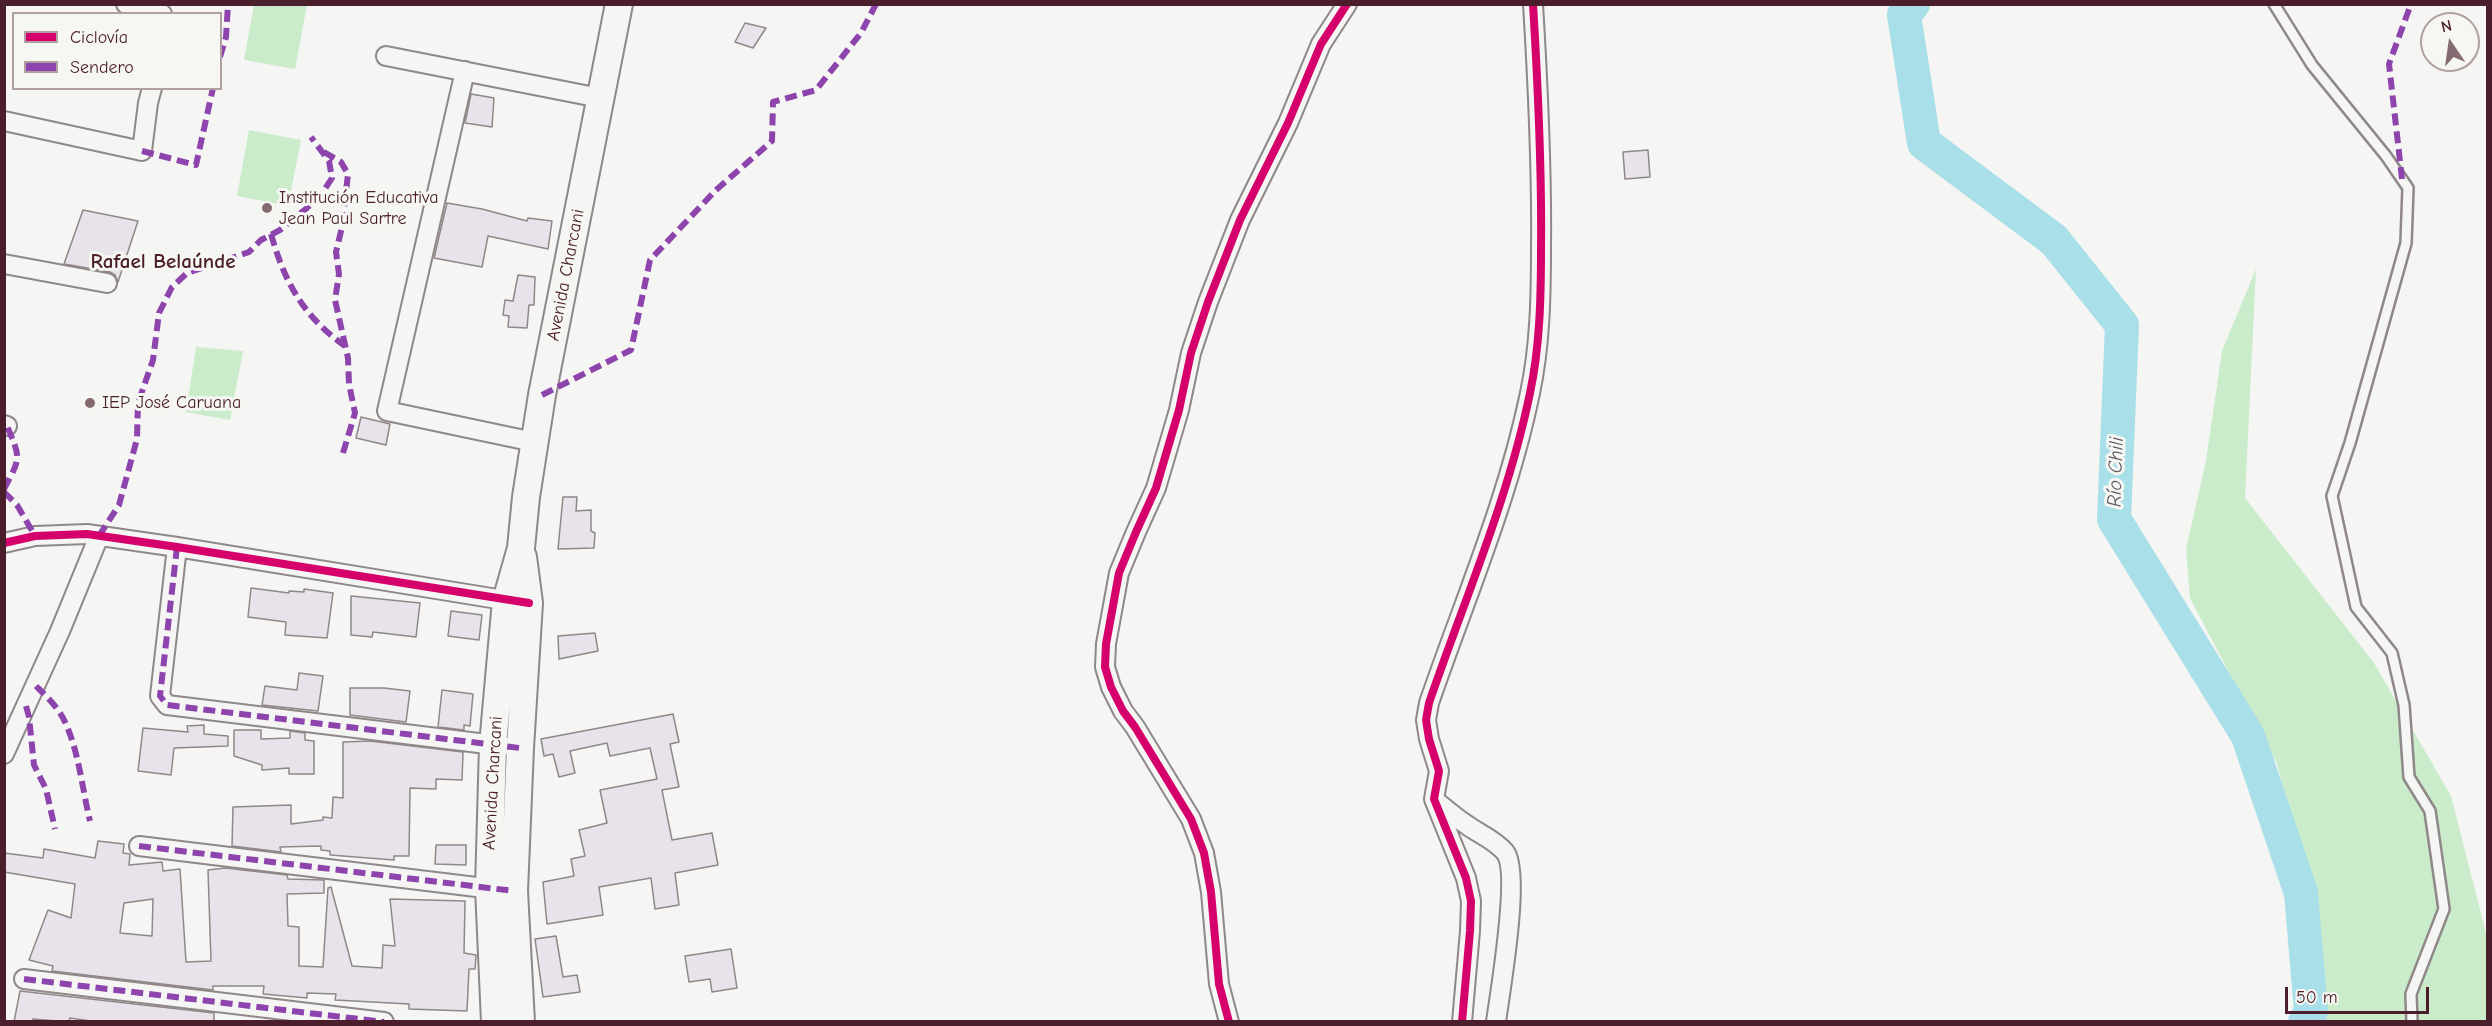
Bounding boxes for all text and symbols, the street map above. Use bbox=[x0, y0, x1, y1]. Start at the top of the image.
legend bbox=[12, 12, 222, 90]
north arrow bbox=[2420, 12, 2480, 72]
text: N bbox=[2439, 16, 2454, 36]
text: Ciclovía bbox=[70, 27, 128, 48]
text: Sendero bbox=[70, 57, 134, 78]
place label: Institución Educativa Jean Paul Sartre bbox=[279, 187, 439, 230]
marker: Institución Educativa Jean Paul Sartre bbox=[260, 201, 274, 215]
street label: Avenida Charcani bbox=[543, 207, 589, 343]
district label: Rafael Belaúnde bbox=[91, 249, 235, 275]
place label: IEP José Caruana bbox=[102, 392, 241, 414]
marker: IEP José Caruana bbox=[83, 396, 97, 410]
water label: Río Chili bbox=[2103, 437, 2129, 507]
street label: Avenida Charcani bbox=[479, 715, 507, 851]
scale bar bbox=[2288, 975, 2432, 1013]
text: 50 m bbox=[2296, 987, 2338, 1008]

